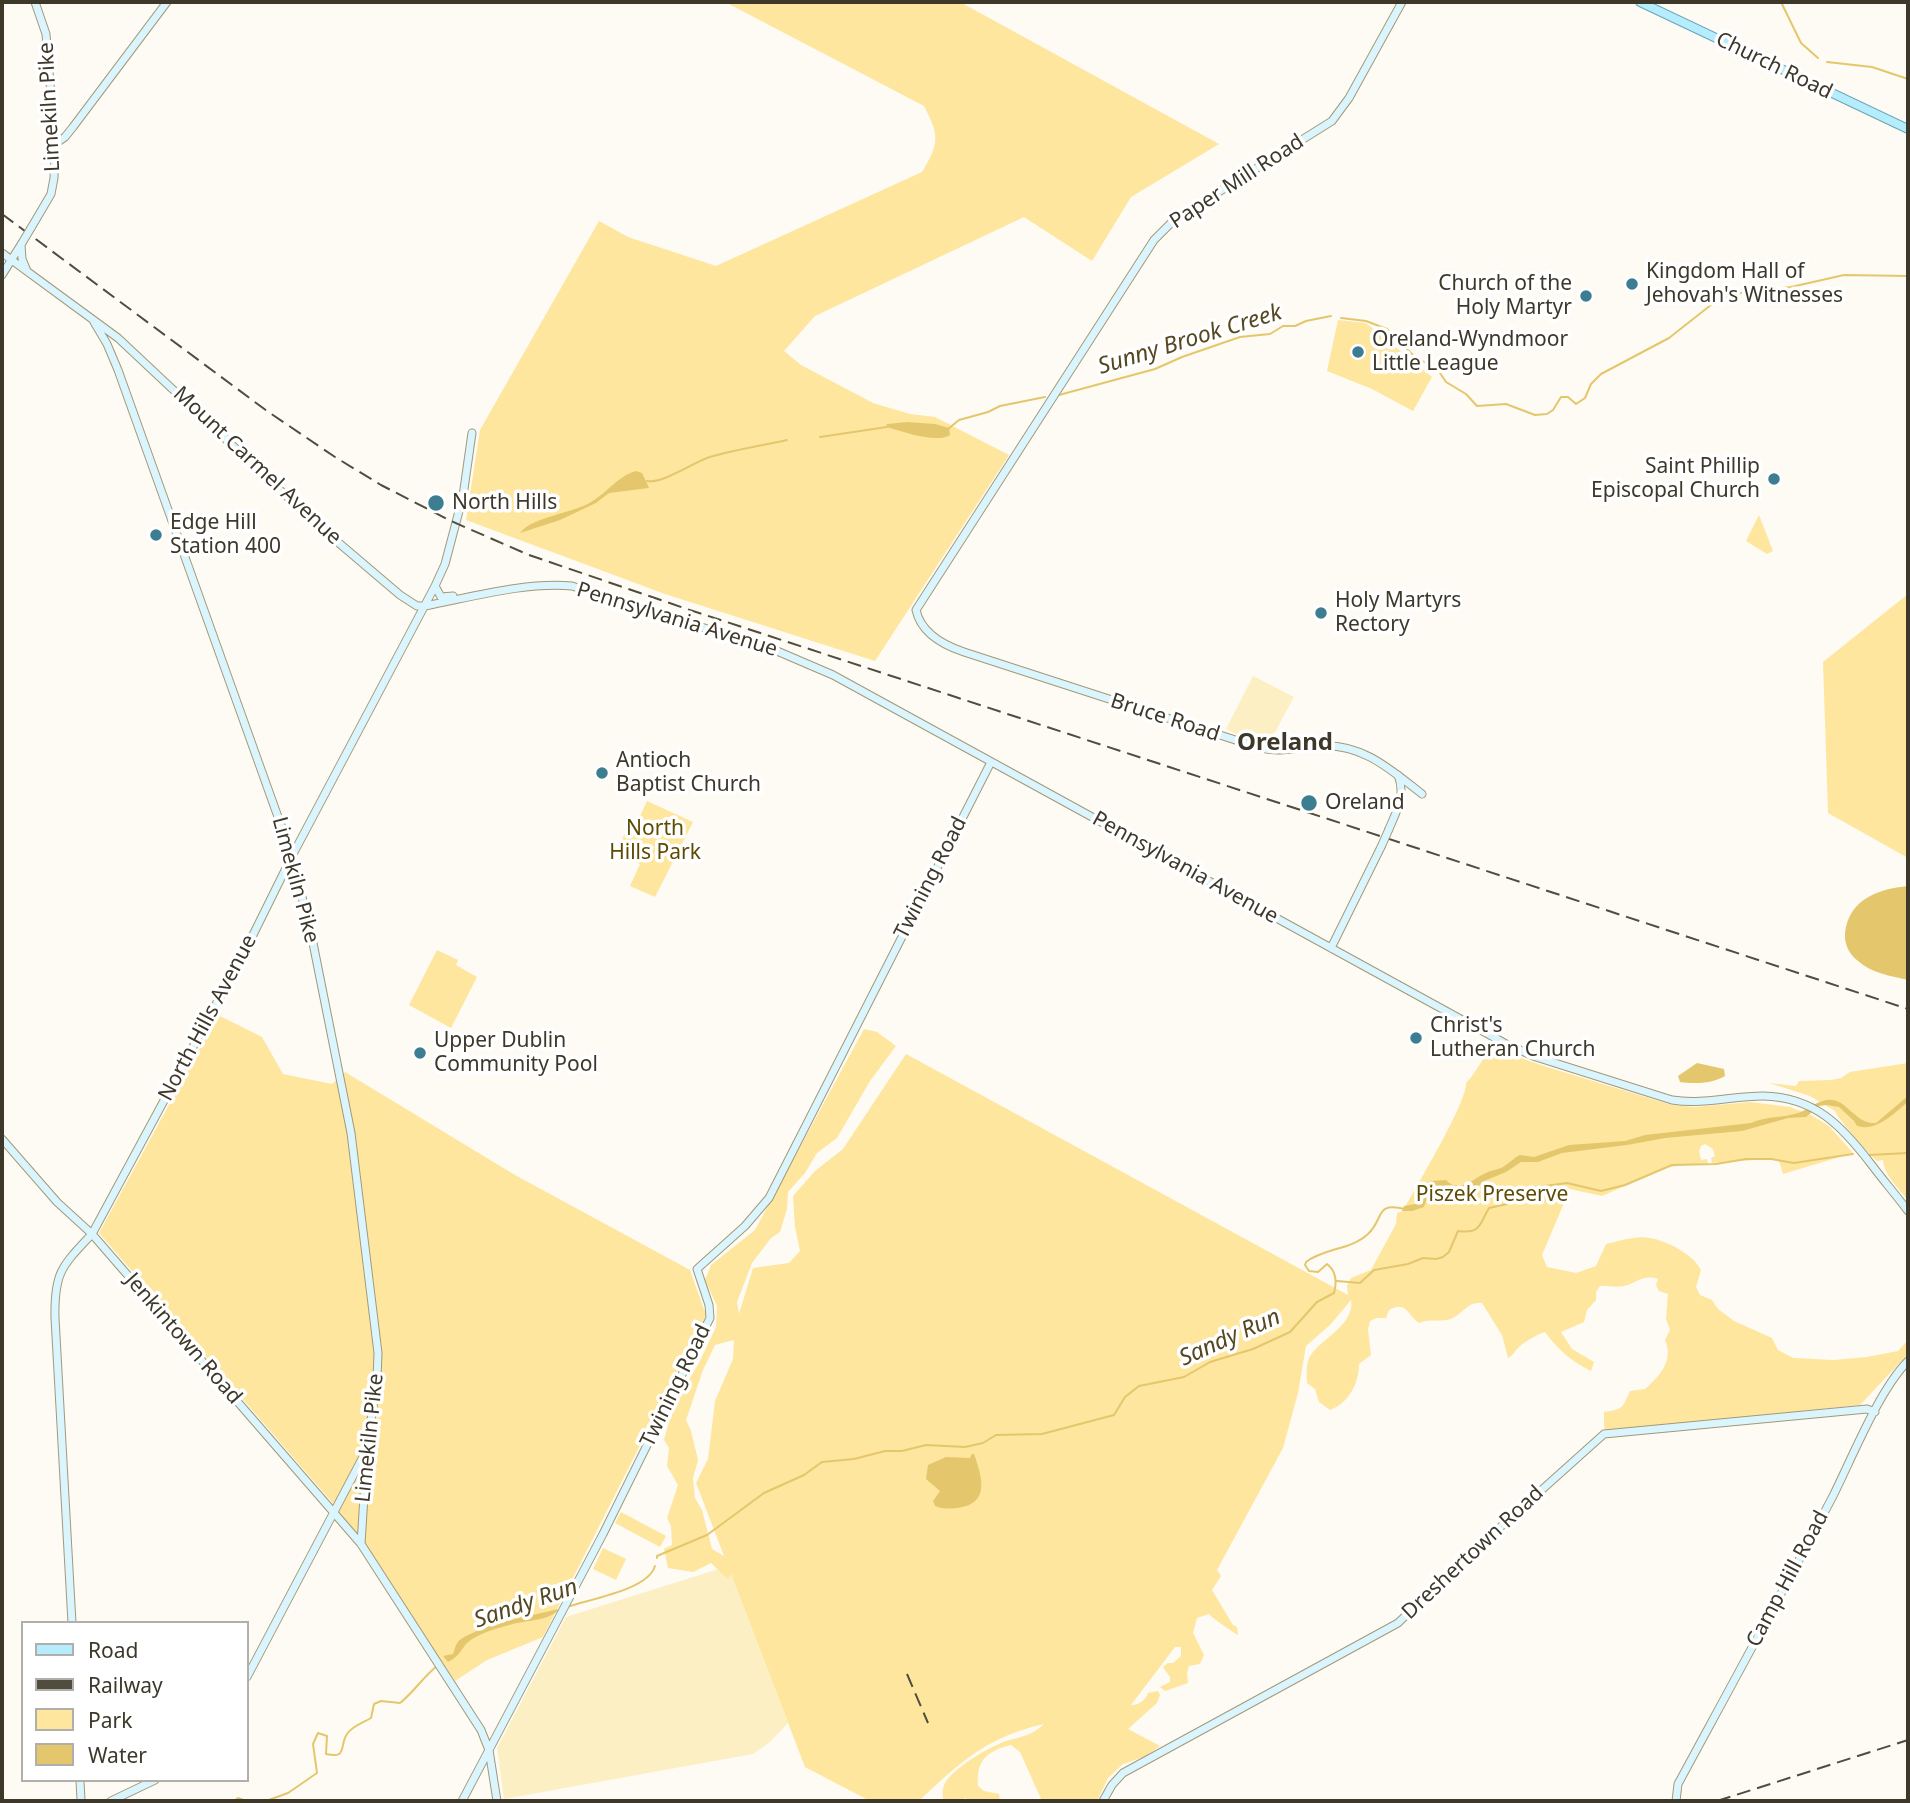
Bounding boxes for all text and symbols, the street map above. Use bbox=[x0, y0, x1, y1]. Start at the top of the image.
street label: Church Road bbox=[1712, 27, 1836, 105]
street label: Limekiln Pike bbox=[34, 42, 66, 172]
street label: Paper Mill Road bbox=[1165, 129, 1309, 235]
place label: Kingdom Hall of Jehovah's Witnesses bbox=[1646, 259, 1843, 309]
place label: Church of the Holy Martyr bbox=[1438, 271, 1572, 321]
marker: Kingdom Hall of Jehovah's Witnesses bbox=[1624, 276, 1640, 292]
marker: Church of the Holy Martyr bbox=[1578, 288, 1594, 304]
water label: Sunny Brook Creek bbox=[1095, 299, 1285, 381]
place label: Oreland-Wyndmoor Little League bbox=[1372, 327, 1568, 377]
marker: Oreland-Wyndmoor Little League bbox=[1350, 344, 1366, 360]
street label: Mount Carmel Avenue bbox=[168, 382, 346, 550]
place label: Saint Phillip Episcopal Church bbox=[1591, 454, 1760, 504]
marker: Saint Phillip Episcopal Church bbox=[1766, 471, 1782, 487]
place label: North Hills bbox=[452, 490, 557, 516]
marker: North Hills bbox=[426, 493, 446, 513]
place label: Edge Hill Station 400 bbox=[170, 510, 281, 560]
marker: Edge Hill Station 400 bbox=[148, 527, 164, 543]
street label: Pennsylvania Avenue bbox=[574, 577, 780, 663]
place label: Holy Martyrs Rectory bbox=[1335, 588, 1461, 638]
marker: Holy Martyrs Rectory bbox=[1313, 605, 1329, 621]
street label: Bruce Road bbox=[1107, 689, 1223, 747]
district label: Oreland bbox=[1237, 729, 1333, 757]
place label: Antioch Baptist Church bbox=[616, 748, 761, 798]
marker: Antioch Baptist Church bbox=[594, 765, 610, 781]
place label: Oreland bbox=[1325, 790, 1405, 816]
marker: Oreland bbox=[1299, 793, 1319, 813]
street label: Pennsylvania Avenue bbox=[1088, 806, 1282, 930]
street label: Twining Road bbox=[889, 813, 973, 943]
street label: Limekiln Pike bbox=[266, 814, 324, 946]
park label: North Hills Park bbox=[609, 816, 701, 866]
street label: North Hills Avenue bbox=[154, 931, 262, 1105]
place label: Christ's Lutheran Church bbox=[1430, 1013, 1595, 1063]
place label: Upper Dublin Community Pool bbox=[434, 1028, 598, 1078]
marker: Christ's Lutheran Church bbox=[1408, 1030, 1424, 1046]
marker: Upper Dublin Community Pool bbox=[412, 1045, 428, 1061]
park label: Piszek Preserve bbox=[1416, 1182, 1568, 1208]
street label: Jenkintown Road bbox=[119, 1268, 247, 1410]
water label: Sandy Run bbox=[1175, 1303, 1285, 1373]
street label: Twining Road bbox=[635, 1321, 717, 1451]
street label: Limekiln Pike bbox=[351, 1372, 389, 1504]
street label: Dreshertown Road bbox=[1397, 1481, 1549, 1625]
street label: Camp Hill Road bbox=[1741, 1507, 1835, 1651]
water label: Sandy Run bbox=[471, 1573, 581, 1635]
legend bbox=[21, 1621, 248, 1782]
text: Road bbox=[88, 1636, 138, 1664]
text: Railway bbox=[88, 1671, 163, 1699]
text: Park bbox=[88, 1706, 132, 1734]
text: Water bbox=[88, 1741, 147, 1769]

